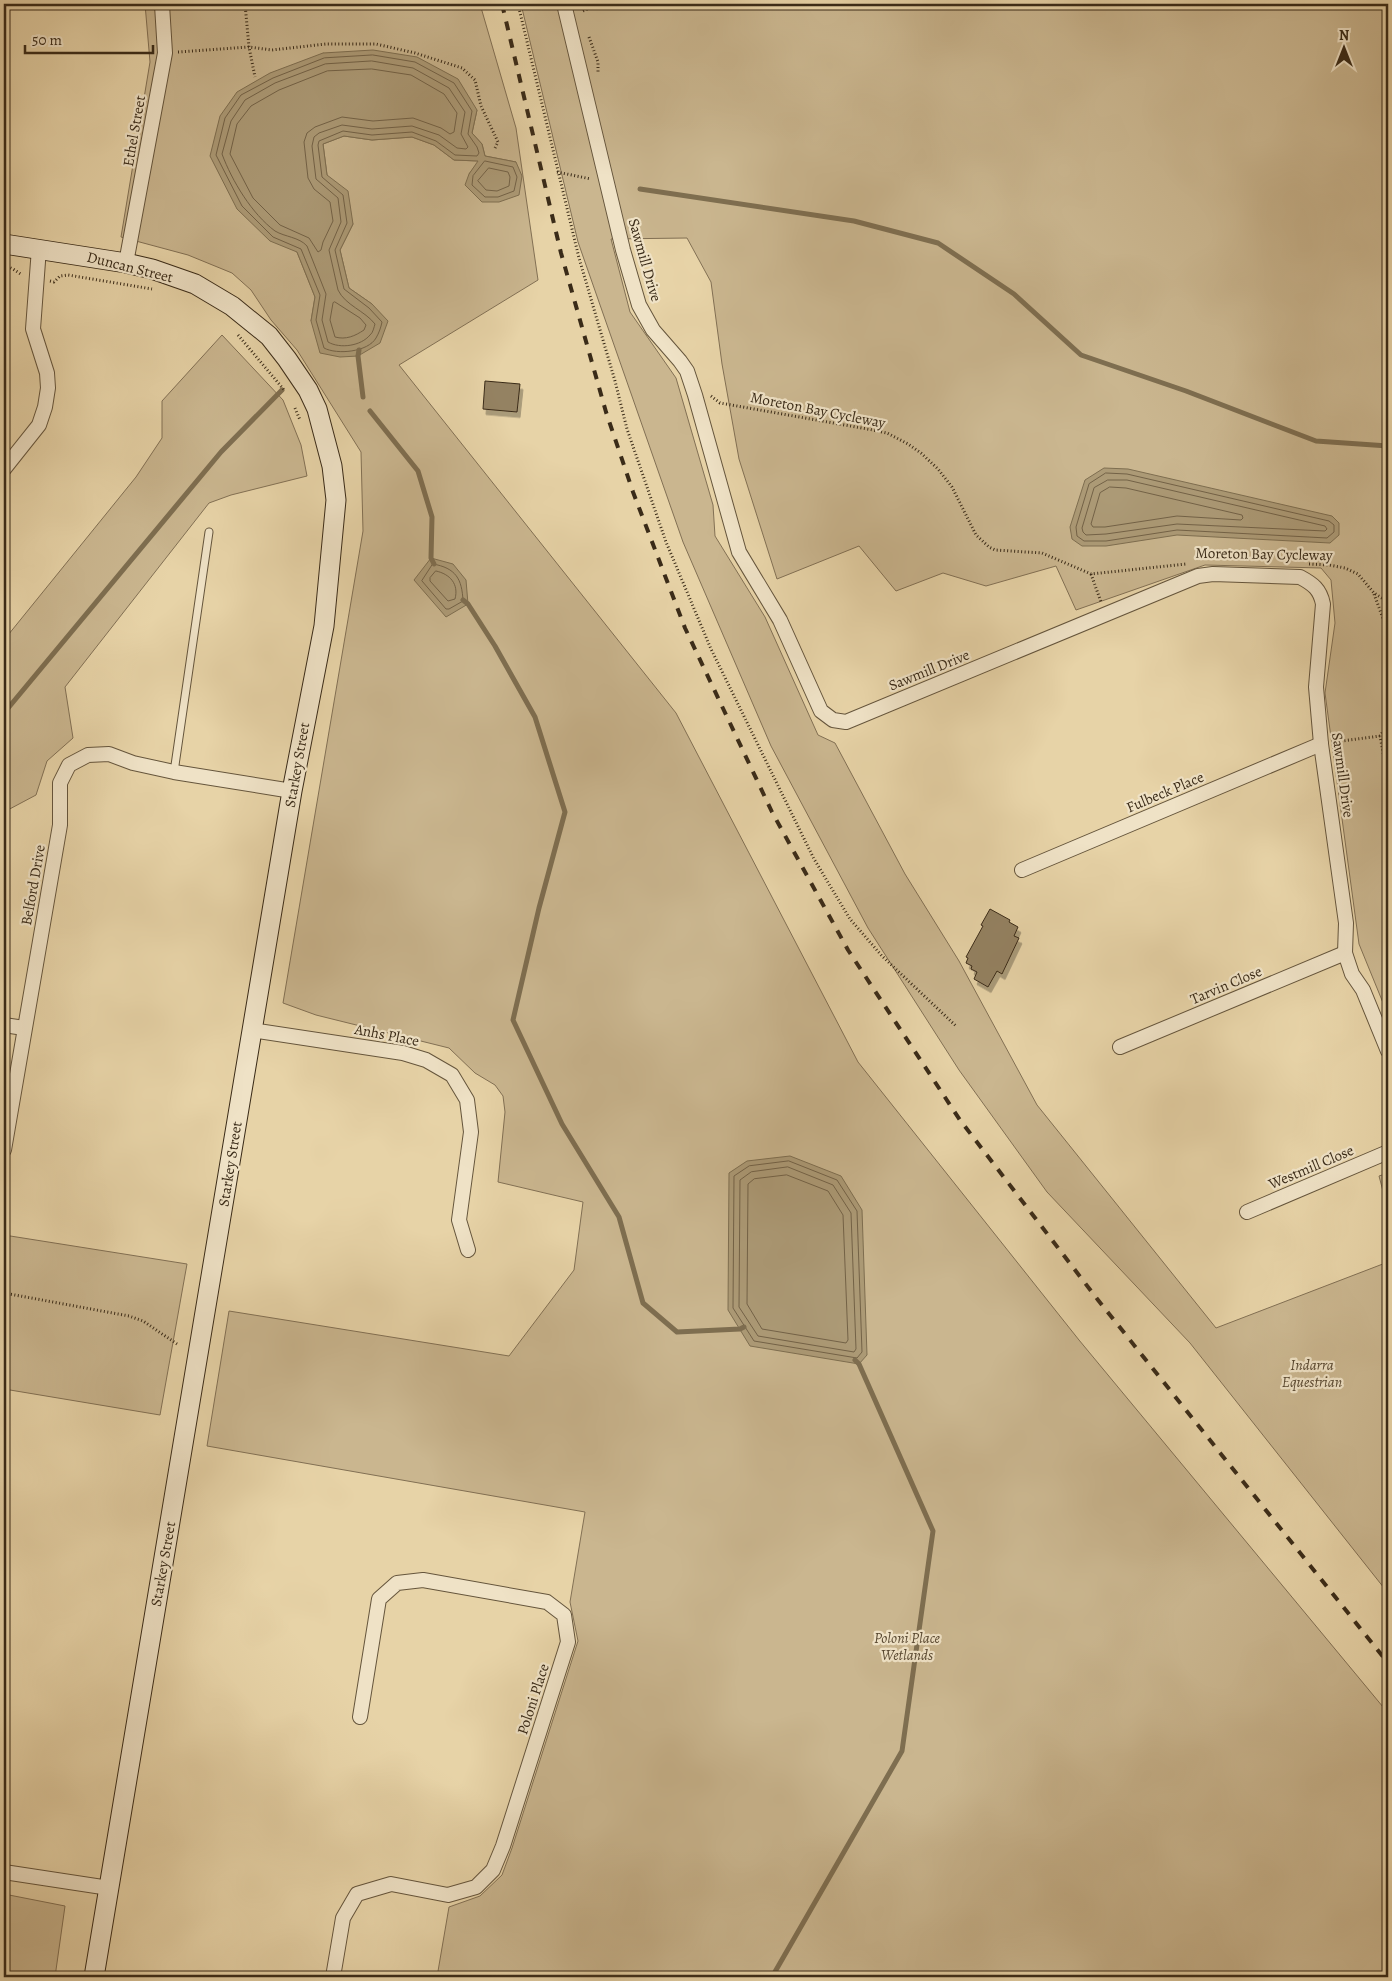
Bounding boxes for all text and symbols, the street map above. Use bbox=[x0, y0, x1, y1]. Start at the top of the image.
scale bar bbox=[25, 22, 152, 54]
north arrow bbox=[1320, 22, 1370, 72]
text: N bbox=[1339, 26, 1349, 45]
text: 50 m bbox=[32, 30, 62, 50]
street label: Ethel Street bbox=[118, 94, 150, 168]
street label: Sawmill Drive bbox=[624, 216, 666, 304]
street label: Duncan Street bbox=[85, 247, 175, 287]
street label: Moreton Bay Cycleway bbox=[749, 387, 888, 433]
street label: Moreton Bay Cycleway bbox=[1195, 543, 1333, 565]
street label: Sawmill Drive bbox=[886, 645, 973, 695]
street label: Starkey Street bbox=[280, 721, 314, 809]
street label: Sawmill Drive bbox=[1327, 731, 1359, 819]
street label: Fulbeck Place bbox=[1123, 767, 1207, 817]
street label: Belford Drive bbox=[16, 843, 50, 927]
street label: Tarvin Close bbox=[1187, 961, 1265, 1009]
street label: Anhs Place bbox=[352, 1019, 421, 1051]
street label: Starkey Street bbox=[213, 1120, 247, 1208]
street label: Westmill Close bbox=[1264, 1140, 1357, 1194]
park label: Indarra Equestrian bbox=[1282, 1355, 1342, 1392]
street label: Starkey Street bbox=[146, 1520, 180, 1608]
park label: Poloni Place Wetlands bbox=[874, 1628, 941, 1665]
street label: Poloni Place bbox=[512, 1661, 554, 1737]

